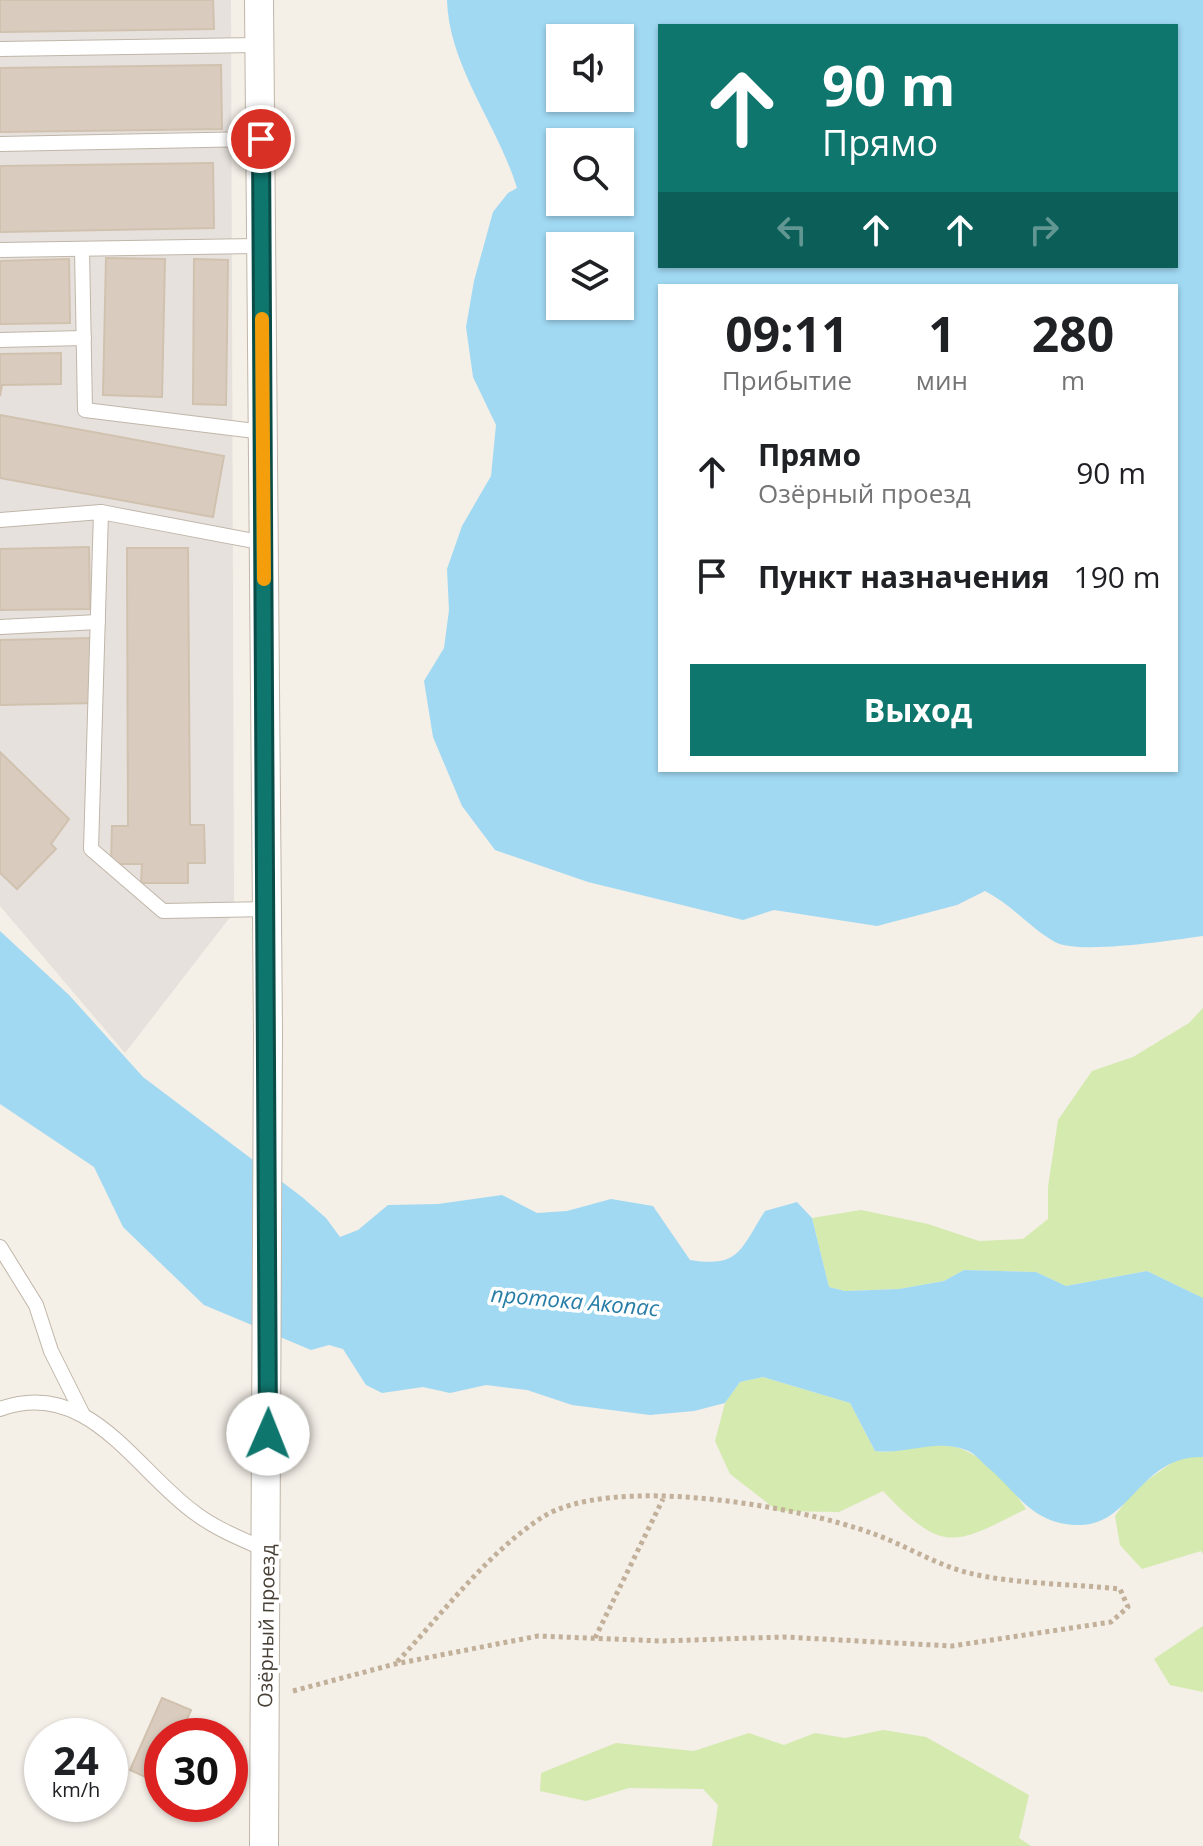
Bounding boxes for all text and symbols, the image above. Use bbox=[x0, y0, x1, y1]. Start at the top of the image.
map controls bbox=[546, 24, 634, 320]
button: sound bbox=[546, 24, 634, 112]
text: 90 m bbox=[822, 46, 956, 122]
icon: ahead bbox=[690, 56, 794, 160]
pin bbox=[227, 105, 295, 173]
icon: arrive bbox=[239, 117, 283, 161]
text: Прямо bbox=[822, 118, 938, 167]
button: search bbox=[546, 128, 634, 216]
icon: left bbox=[770, 208, 814, 252]
icon: ahead bbox=[854, 208, 898, 252]
icon: ahead bbox=[938, 208, 982, 252]
icon: right bbox=[1022, 208, 1066, 252]
button: layers bbox=[546, 232, 634, 320]
text: 09:11 bbox=[725, 301, 849, 366]
text: 1 bbox=[928, 301, 956, 366]
text: 280 bbox=[1032, 301, 1114, 366]
text: Прибытие bbox=[722, 362, 852, 398]
text: мин bbox=[916, 362, 968, 398]
text: m bbox=[1061, 362, 1085, 398]
text: Прямо bbox=[758, 434, 861, 475]
icon: ahead bbox=[690, 450, 734, 494]
text: 90 m bbox=[1076, 452, 1146, 493]
text: Озёрный проезд bbox=[758, 475, 971, 511]
icon: arrive bbox=[690, 554, 734, 598]
text: Пункт назначения bbox=[758, 556, 1050, 597]
text: 190 m bbox=[1074, 556, 1161, 597]
button: Выход bbox=[690, 664, 1146, 756]
water label: протока Акопас bbox=[490, 1278, 661, 1322]
position arrow bbox=[226, 1392, 310, 1476]
street label: Озёрный проезд bbox=[251, 1543, 281, 1708]
speed limit sign: 30 bbox=[144, 1718, 248, 1822]
text: 24 bbox=[53, 1732, 99, 1787]
text: km/h bbox=[52, 1776, 100, 1803]

